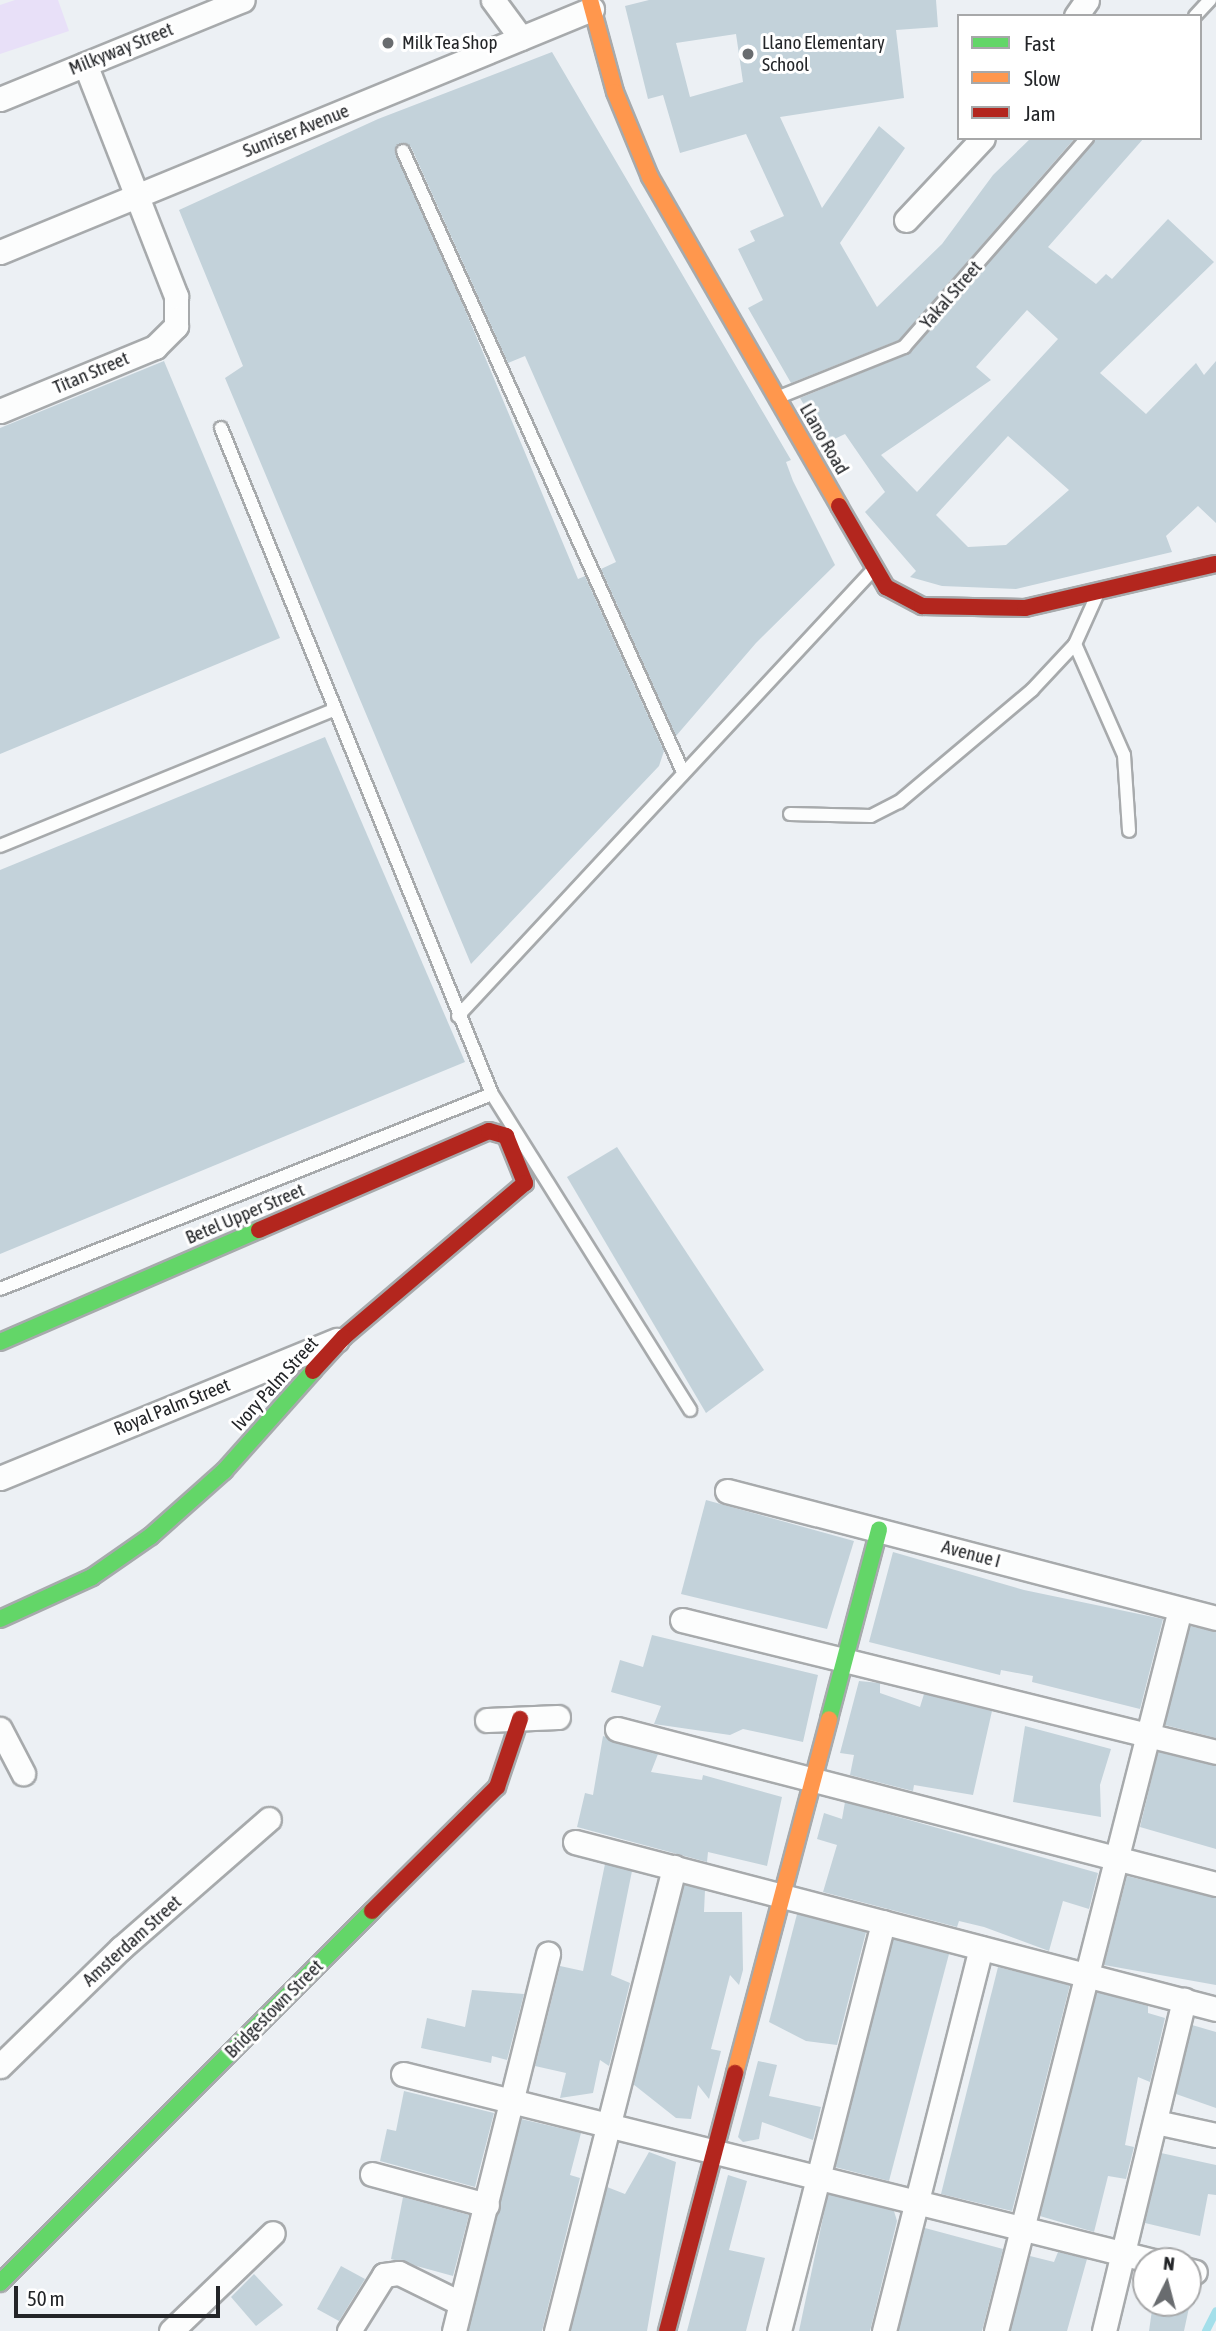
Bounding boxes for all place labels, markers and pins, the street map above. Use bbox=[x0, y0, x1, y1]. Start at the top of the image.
place label: Milk Tea Shop bbox=[402, 32, 497, 54]
place label: Llano Elementary School bbox=[762, 32, 885, 76]
marker: Milk Tea Shop bbox=[380, 35, 396, 51]
marker: Llano Elementary School bbox=[740, 46, 756, 62]

